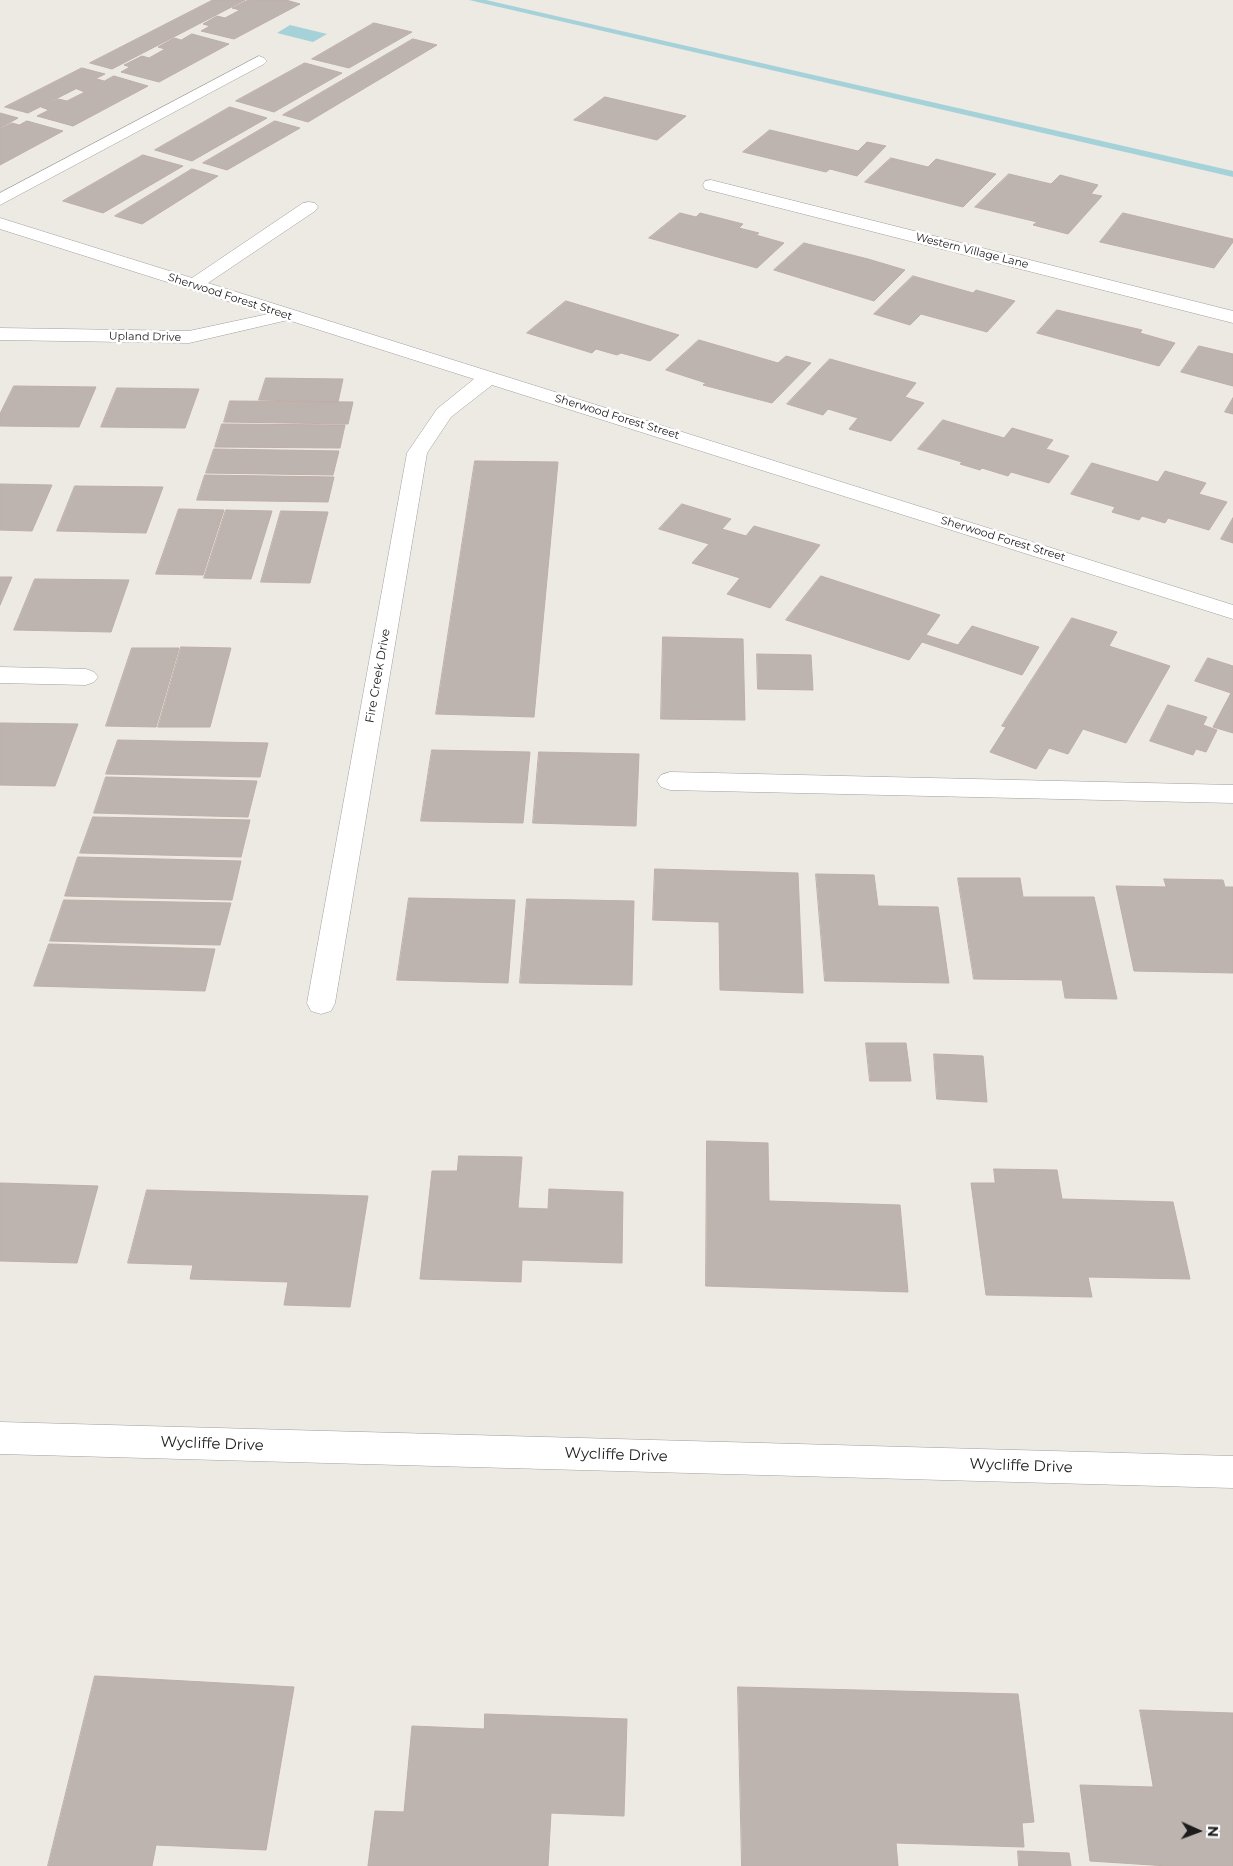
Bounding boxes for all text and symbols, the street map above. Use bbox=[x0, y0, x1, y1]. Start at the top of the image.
street label: Western Village Lane bbox=[914, 231, 1030, 271]
street label: Sherwood Forest Street bbox=[166, 271, 294, 323]
street label: Upland Drive bbox=[109, 330, 181, 344]
street label: Sherwood Forest Street bbox=[553, 392, 681, 442]
street label: Sherwood Forest Street bbox=[939, 514, 1067, 564]
street label: Fire Creek Drive bbox=[363, 628, 393, 724]
street label: Wycliffe Drive bbox=[160, 1433, 264, 1455]
street label: Wycliffe Drive bbox=[564, 1444, 668, 1466]
street label: Wycliffe Drive bbox=[969, 1455, 1073, 1477]
north arrow bbox=[1173, 1806, 1223, 1856]
text: N bbox=[1204, 1826, 1222, 1837]

